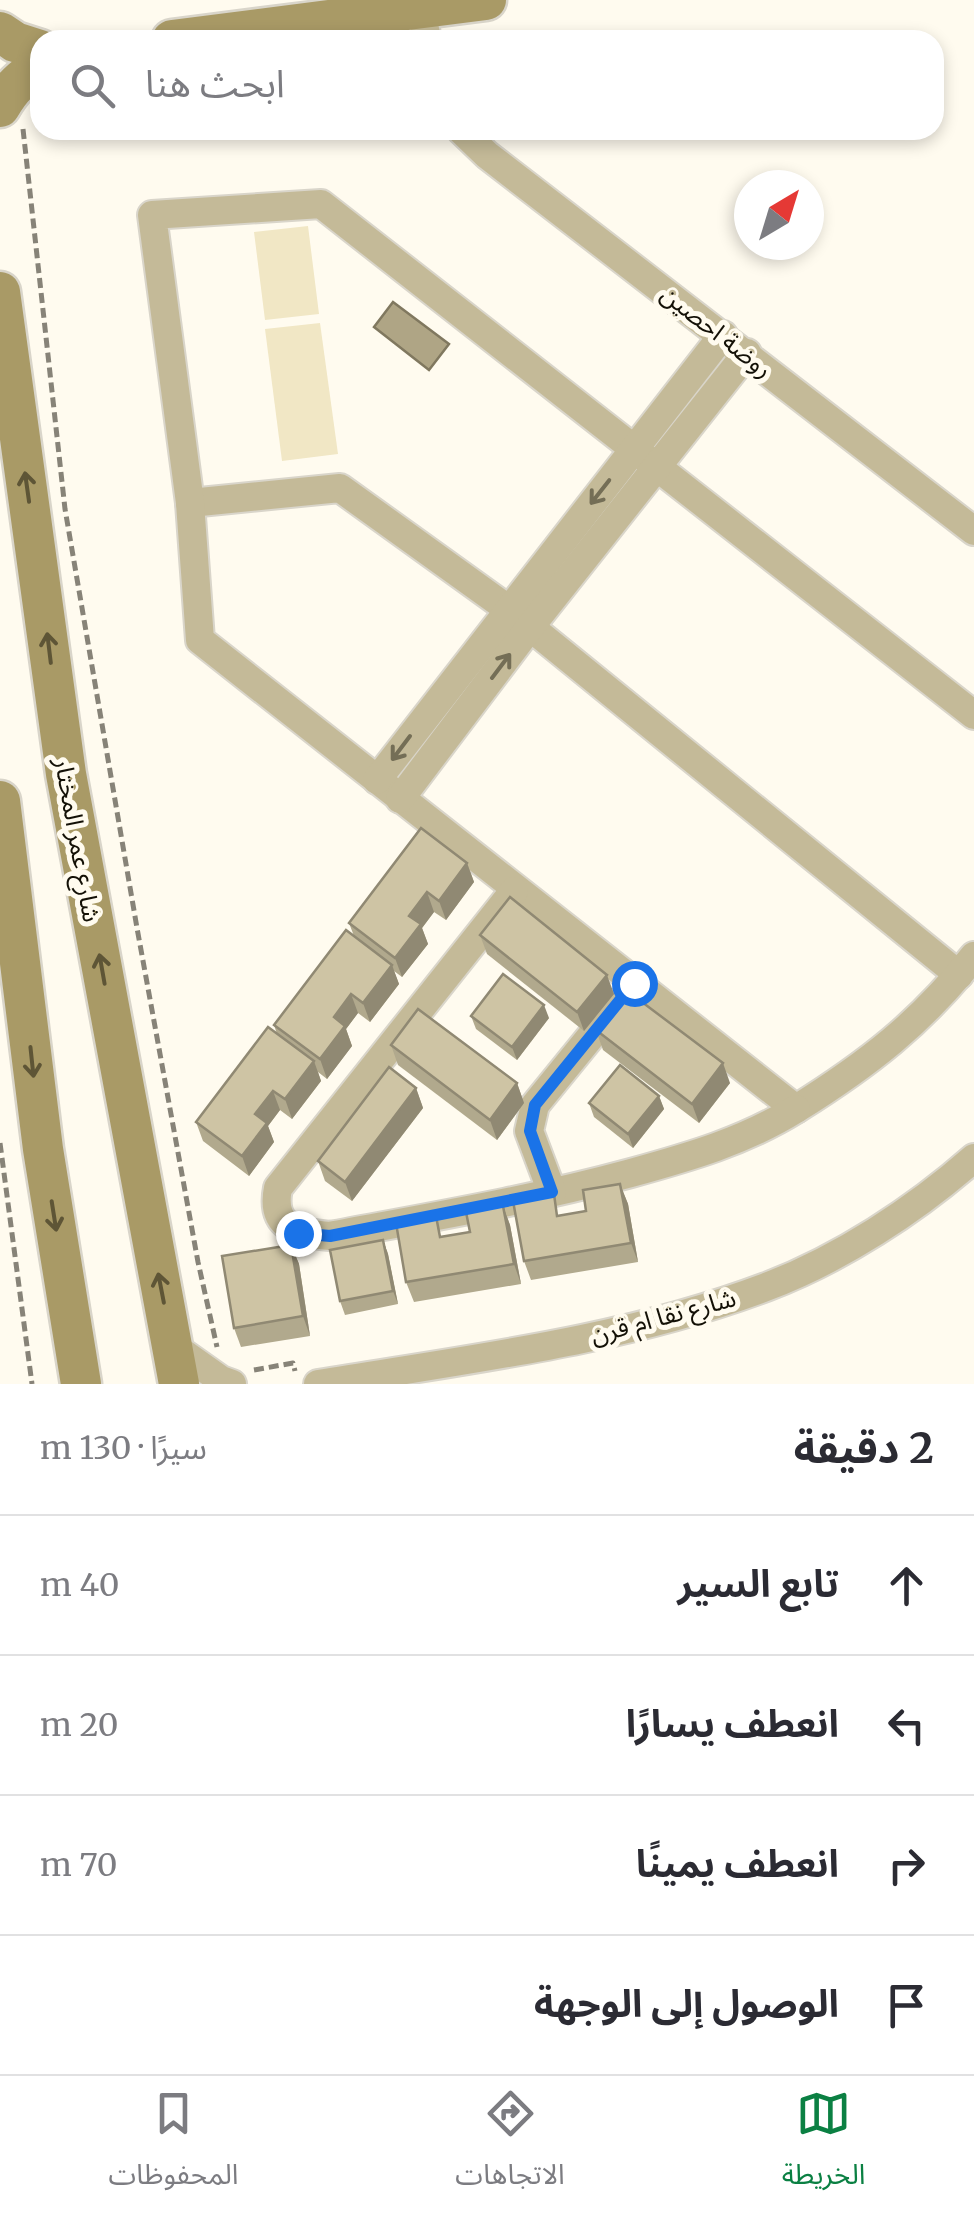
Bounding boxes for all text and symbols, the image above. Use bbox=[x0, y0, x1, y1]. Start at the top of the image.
search box bbox=[30, 30, 944, 140]
icon: search bbox=[65, 58, 120, 113]
text: ابحث هنا bbox=[145, 60, 285, 107]
north arrow bbox=[734, 170, 824, 260]
street label: روضة احصين bbox=[655, 277, 779, 385]
one-way arrow bbox=[18, 471, 36, 503]
one-way arrow bbox=[590, 478, 612, 504]
one-way arrow bbox=[39, 632, 58, 665]
one-way arrow bbox=[490, 653, 511, 680]
one-way arrow bbox=[391, 735, 413, 761]
street label: شارع عمر المختار bbox=[45, 754, 108, 925]
one-way arrow bbox=[91, 953, 110, 985]
route start bbox=[612, 961, 658, 1007]
one-way arrow bbox=[22, 1045, 41, 1077]
one-way arrow bbox=[45, 1200, 64, 1232]
route end bbox=[276, 1211, 322, 1257]
one-way arrow bbox=[151, 1273, 170, 1305]
street label: شارع نقا ام قرن bbox=[587, 1281, 740, 1355]
text: 2 دقيقة bbox=[794, 1422, 934, 1474]
text: سيرًا · 130 m bbox=[40, 1428, 207, 1468]
icon: ahead bbox=[879, 1558, 934, 1613]
text: تابع السير bbox=[678, 1560, 839, 1607]
text: 40 m bbox=[40, 1565, 119, 1605]
icon: left bbox=[879, 1698, 934, 1753]
text: انعطف يسارًا bbox=[626, 1700, 839, 1747]
text: 20 m bbox=[40, 1705, 118, 1745]
icon: right bbox=[879, 1838, 934, 1893]
text: انعطف يمينًا bbox=[636, 1840, 839, 1887]
text: 70 m bbox=[40, 1845, 117, 1885]
icon: arrive bbox=[879, 1978, 934, 2033]
text: الوصول إلى الوجهة bbox=[534, 1980, 839, 2027]
tab: المحفوظات bbox=[108, 2086, 238, 2205]
tab: الاتجاهات bbox=[455, 2086, 565, 2205]
tab: الخريطة bbox=[782, 2086, 866, 2205]

